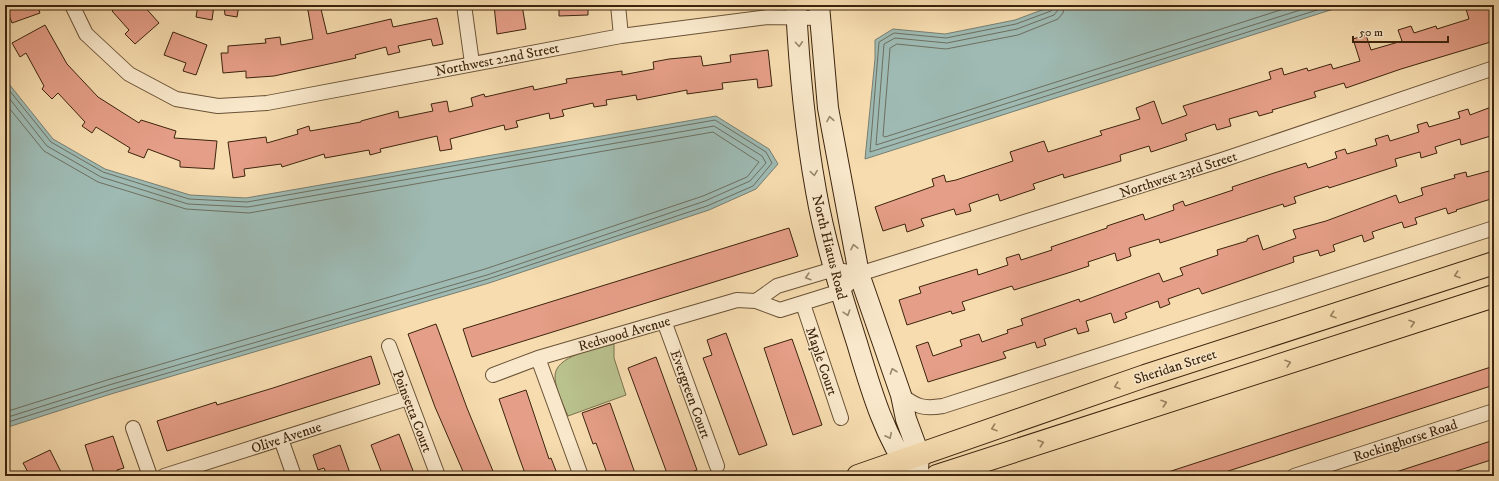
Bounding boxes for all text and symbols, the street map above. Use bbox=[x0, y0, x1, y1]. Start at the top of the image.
scale bar bbox=[1353, 18, 1448, 44]
text: 50 m bbox=[1359, 25, 1383, 40]
street label: Northwest 22nd Street bbox=[434, 39, 561, 81]
one-way arrow bbox=[794, 41, 803, 47]
one-way arrow bbox=[826, 116, 835, 123]
street label: Northwest 23rd Street bbox=[1117, 147, 1240, 202]
one-way arrow bbox=[809, 170, 818, 176]
street label: North Hiatus Road bbox=[807, 193, 851, 301]
one-way arrow bbox=[850, 244, 859, 250]
one-way arrow bbox=[1454, 270, 1461, 278]
one-way arrow bbox=[805, 272, 812, 281]
one-way arrow bbox=[842, 309, 851, 316]
one-way arrow bbox=[1330, 310, 1337, 319]
street label: Redwood Avenue bbox=[576, 312, 673, 356]
one-way arrow bbox=[1408, 319, 1415, 327]
street label: Maple Court bbox=[801, 325, 841, 398]
street label: Sheridan Street bbox=[1132, 345, 1219, 389]
street label: Evergreen Court bbox=[666, 347, 715, 442]
one-way arrow bbox=[1284, 359, 1291, 368]
street label: Poinsetta Court bbox=[388, 368, 436, 455]
one-way arrow bbox=[889, 368, 897, 375]
one-way arrow bbox=[1113, 381, 1120, 389]
one-way arrow bbox=[1161, 399, 1168, 408]
street label: Rockinghorse Road bbox=[1351, 416, 1460, 466]
street label: Olive Avenue bbox=[249, 418, 324, 458]
one-way arrow bbox=[990, 423, 997, 432]
one-way arrow bbox=[884, 432, 892, 439]
one-way arrow bbox=[1037, 439, 1044, 448]

